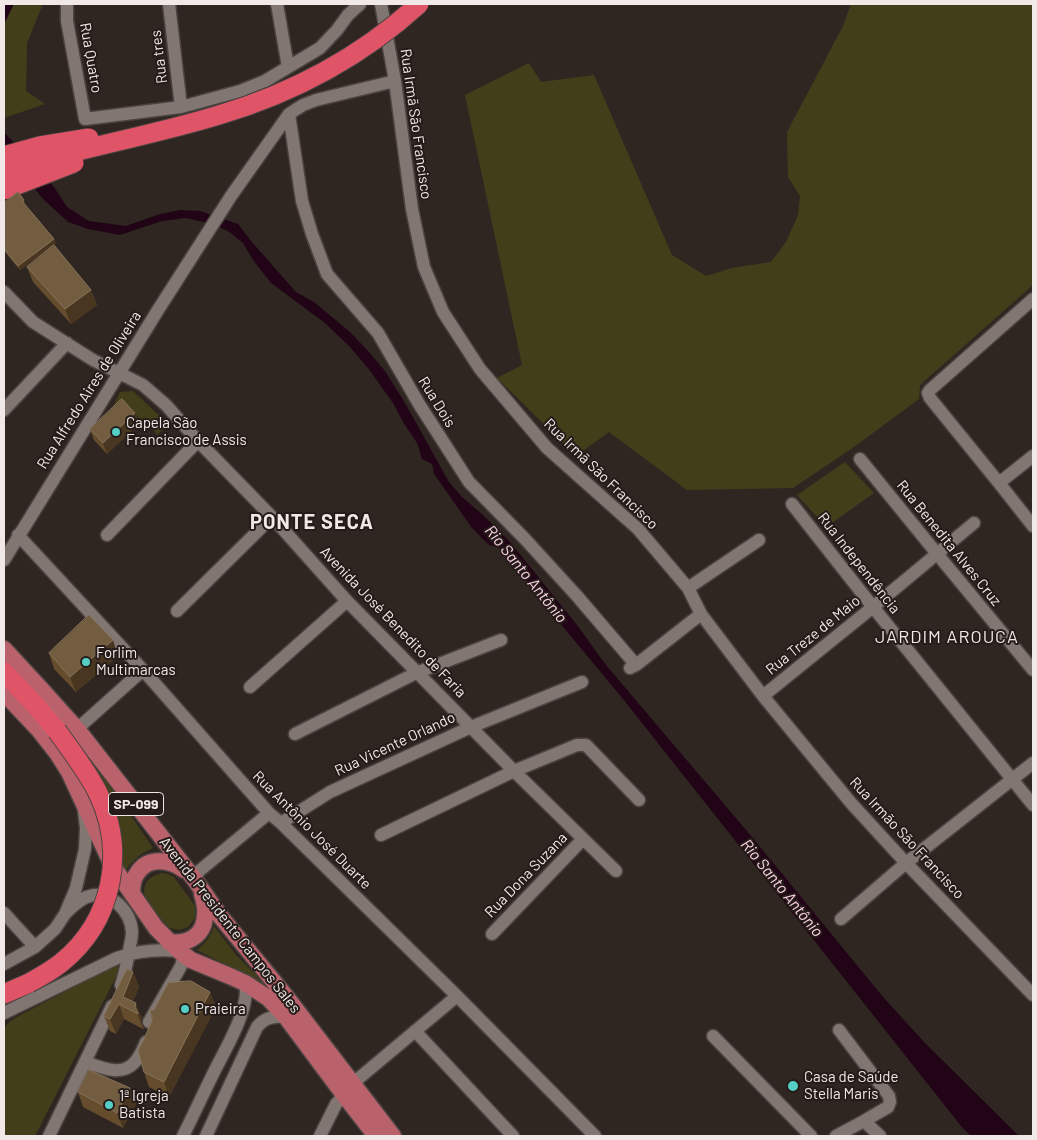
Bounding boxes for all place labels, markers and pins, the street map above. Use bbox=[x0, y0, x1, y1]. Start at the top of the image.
place label: Capela São Francisco de Assis bbox=[126, 414, 247, 449]
marker: Capela São Francisco de Assis bbox=[110, 426, 122, 438]
place label: Forlim Multimarcas bbox=[96, 644, 176, 679]
marker: Forlim Multimarcas bbox=[80, 656, 92, 668]
place label: Praieira bbox=[195, 1000, 246, 1018]
marker: Praieira bbox=[179, 1003, 191, 1015]
place label: Casa de Saúde Stella Maris bbox=[804, 1068, 898, 1103]
marker: Casa de Saúde Stella Maris bbox=[786, 1079, 800, 1093]
place label: 1ª Igreja Batista bbox=[119, 1087, 169, 1122]
marker: 1ª Igreja Batista bbox=[103, 1099, 115, 1111]

